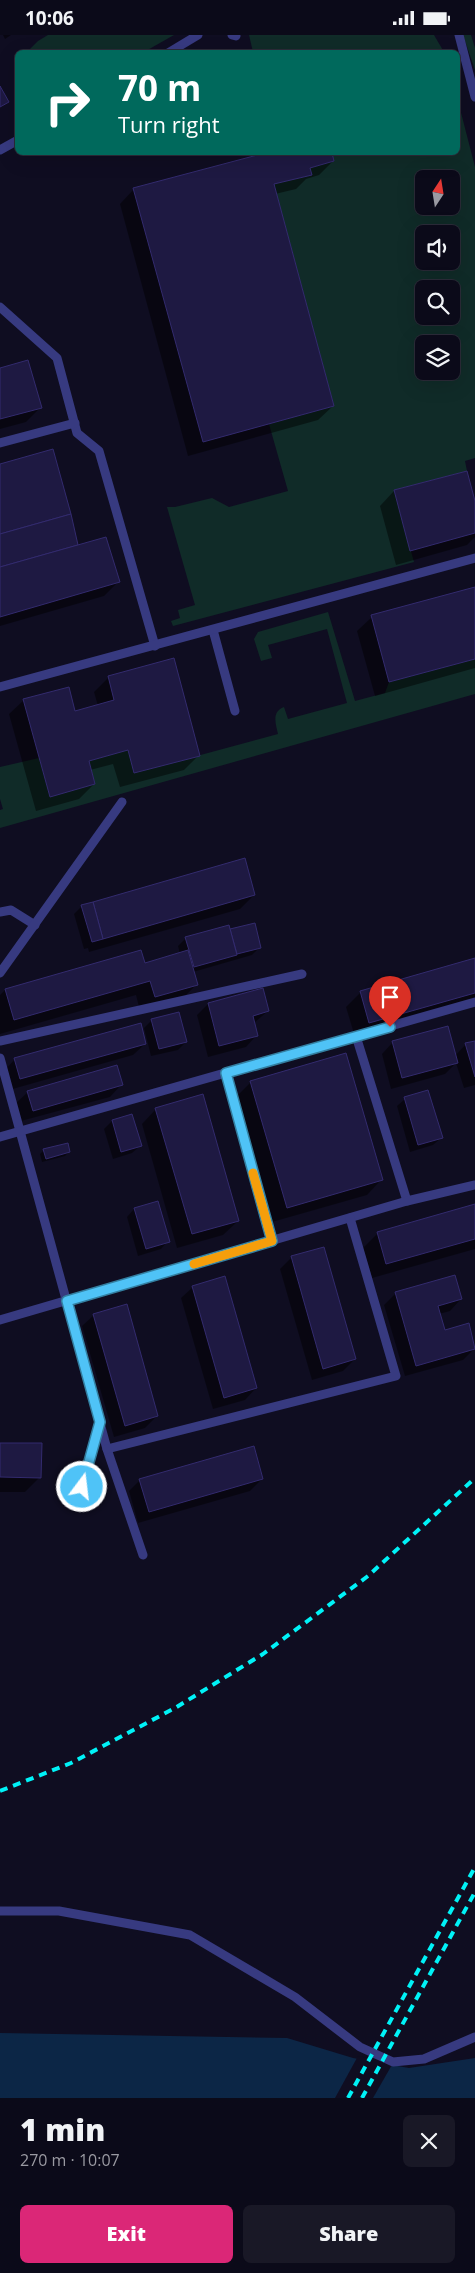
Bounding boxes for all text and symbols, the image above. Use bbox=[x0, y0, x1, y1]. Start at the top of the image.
text: 10:06 bbox=[25, 5, 74, 31]
text: 70 m bbox=[118, 64, 201, 111]
icon: right bbox=[35, 70, 100, 135]
text: Turn right bbox=[118, 109, 220, 139]
north arrow bbox=[415, 170, 460, 215]
map controls bbox=[415, 170, 460, 380]
button: sound bbox=[415, 225, 460, 270]
button: search bbox=[415, 280, 460, 325]
button: layers bbox=[415, 335, 460, 380]
pin bbox=[369, 976, 411, 1027]
icon: arrive bbox=[376, 983, 404, 1011]
position arrow bbox=[55, 1460, 107, 1512]
text: 1 min bbox=[20, 2109, 105, 2150]
button: close bbox=[403, 2115, 455, 2167]
text: 270 m · 10:07 bbox=[20, 2149, 120, 2171]
button: Exit bbox=[20, 2205, 233, 2263]
button: Share bbox=[243, 2205, 455, 2263]

